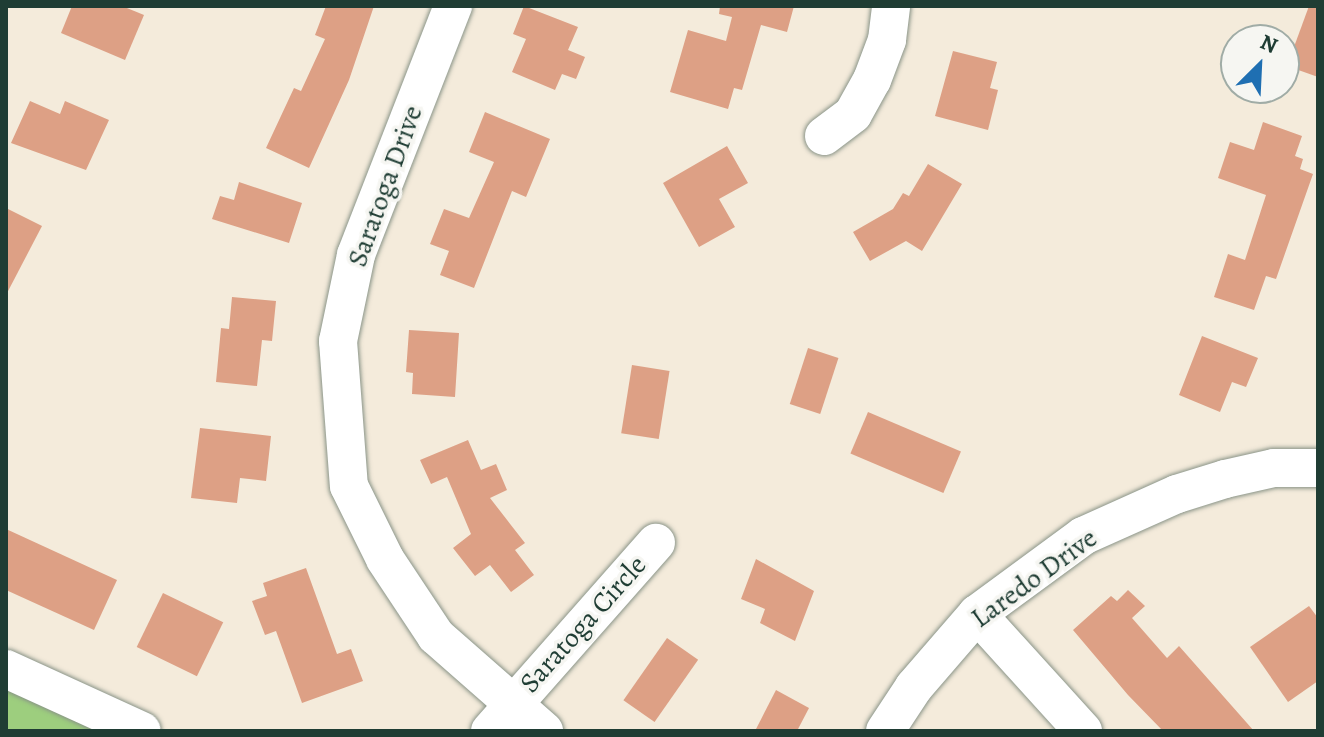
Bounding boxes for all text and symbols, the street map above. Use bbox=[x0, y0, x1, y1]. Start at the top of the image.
north arrow bbox=[1220, 24, 1300, 104]
text: N bbox=[1256, 27, 1282, 61]
street label: Saratoga Drive bbox=[340, 101, 430, 271]
street label: Laredo Drive bbox=[964, 521, 1104, 635]
street label: Saratoga Circle bbox=[513, 549, 653, 699]

